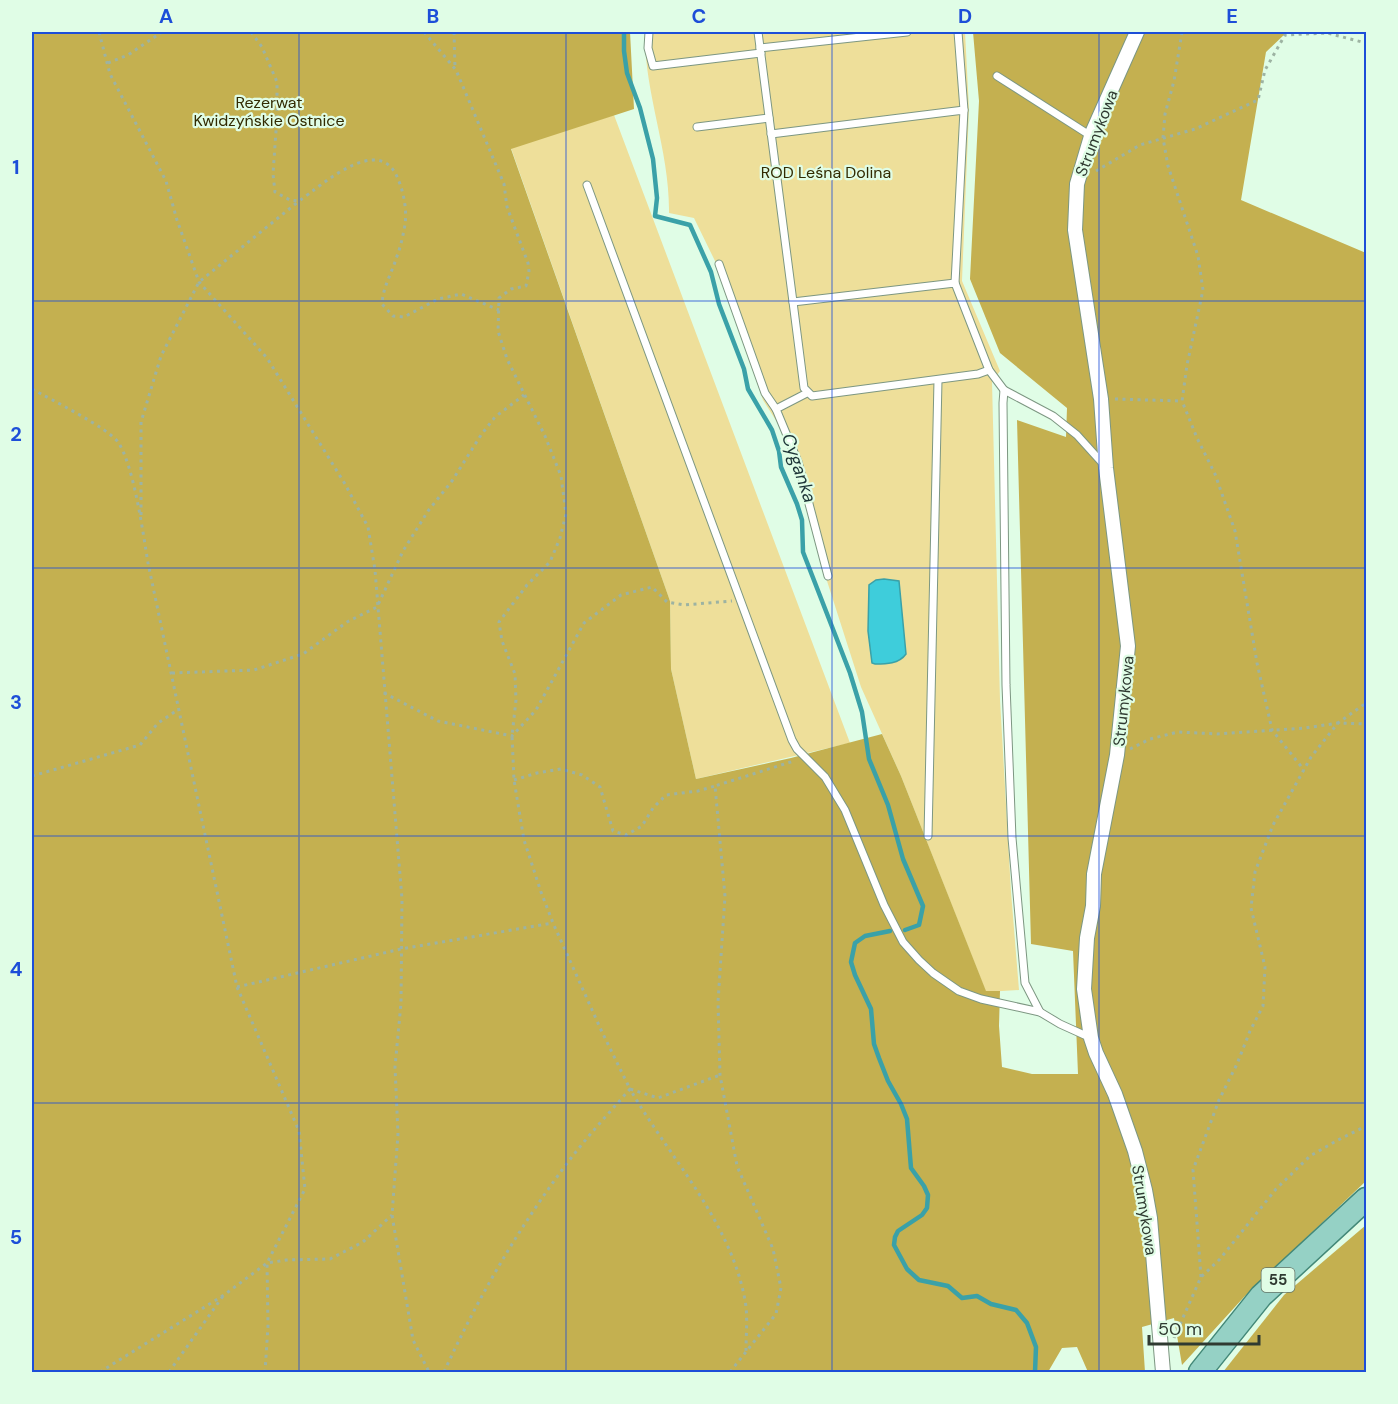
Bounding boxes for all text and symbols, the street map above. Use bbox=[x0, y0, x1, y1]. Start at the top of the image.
text: A bbox=[159, 3, 173, 29]
text: B bbox=[427, 3, 439, 29]
text: C bbox=[692, 3, 706, 29]
text: D bbox=[958, 3, 972, 29]
text: E bbox=[1226, 3, 1238, 29]
street label: Strumykowa bbox=[1070, 87, 1123, 179]
park label: Rezerwat Kwidzyńskie Ostnice bbox=[193, 92, 345, 131]
text: 1 bbox=[12, 154, 20, 180]
park label: ROD Leśna Dolina bbox=[761, 162, 891, 183]
text: 2 bbox=[10, 421, 22, 447]
water label: Cyganka bbox=[776, 430, 822, 506]
street label: Strumykowa bbox=[1108, 655, 1139, 747]
text: 3 bbox=[10, 689, 22, 715]
text: 4 bbox=[10, 956, 23, 982]
street label: Strumykowa bbox=[1127, 1164, 1162, 1257]
text: 5 bbox=[10, 1224, 22, 1250]
road number: 55 bbox=[1262, 1268, 1294, 1292]
scale bar bbox=[1149, 1308, 1258, 1346]
text: 50 m bbox=[1158, 1317, 1202, 1341]

